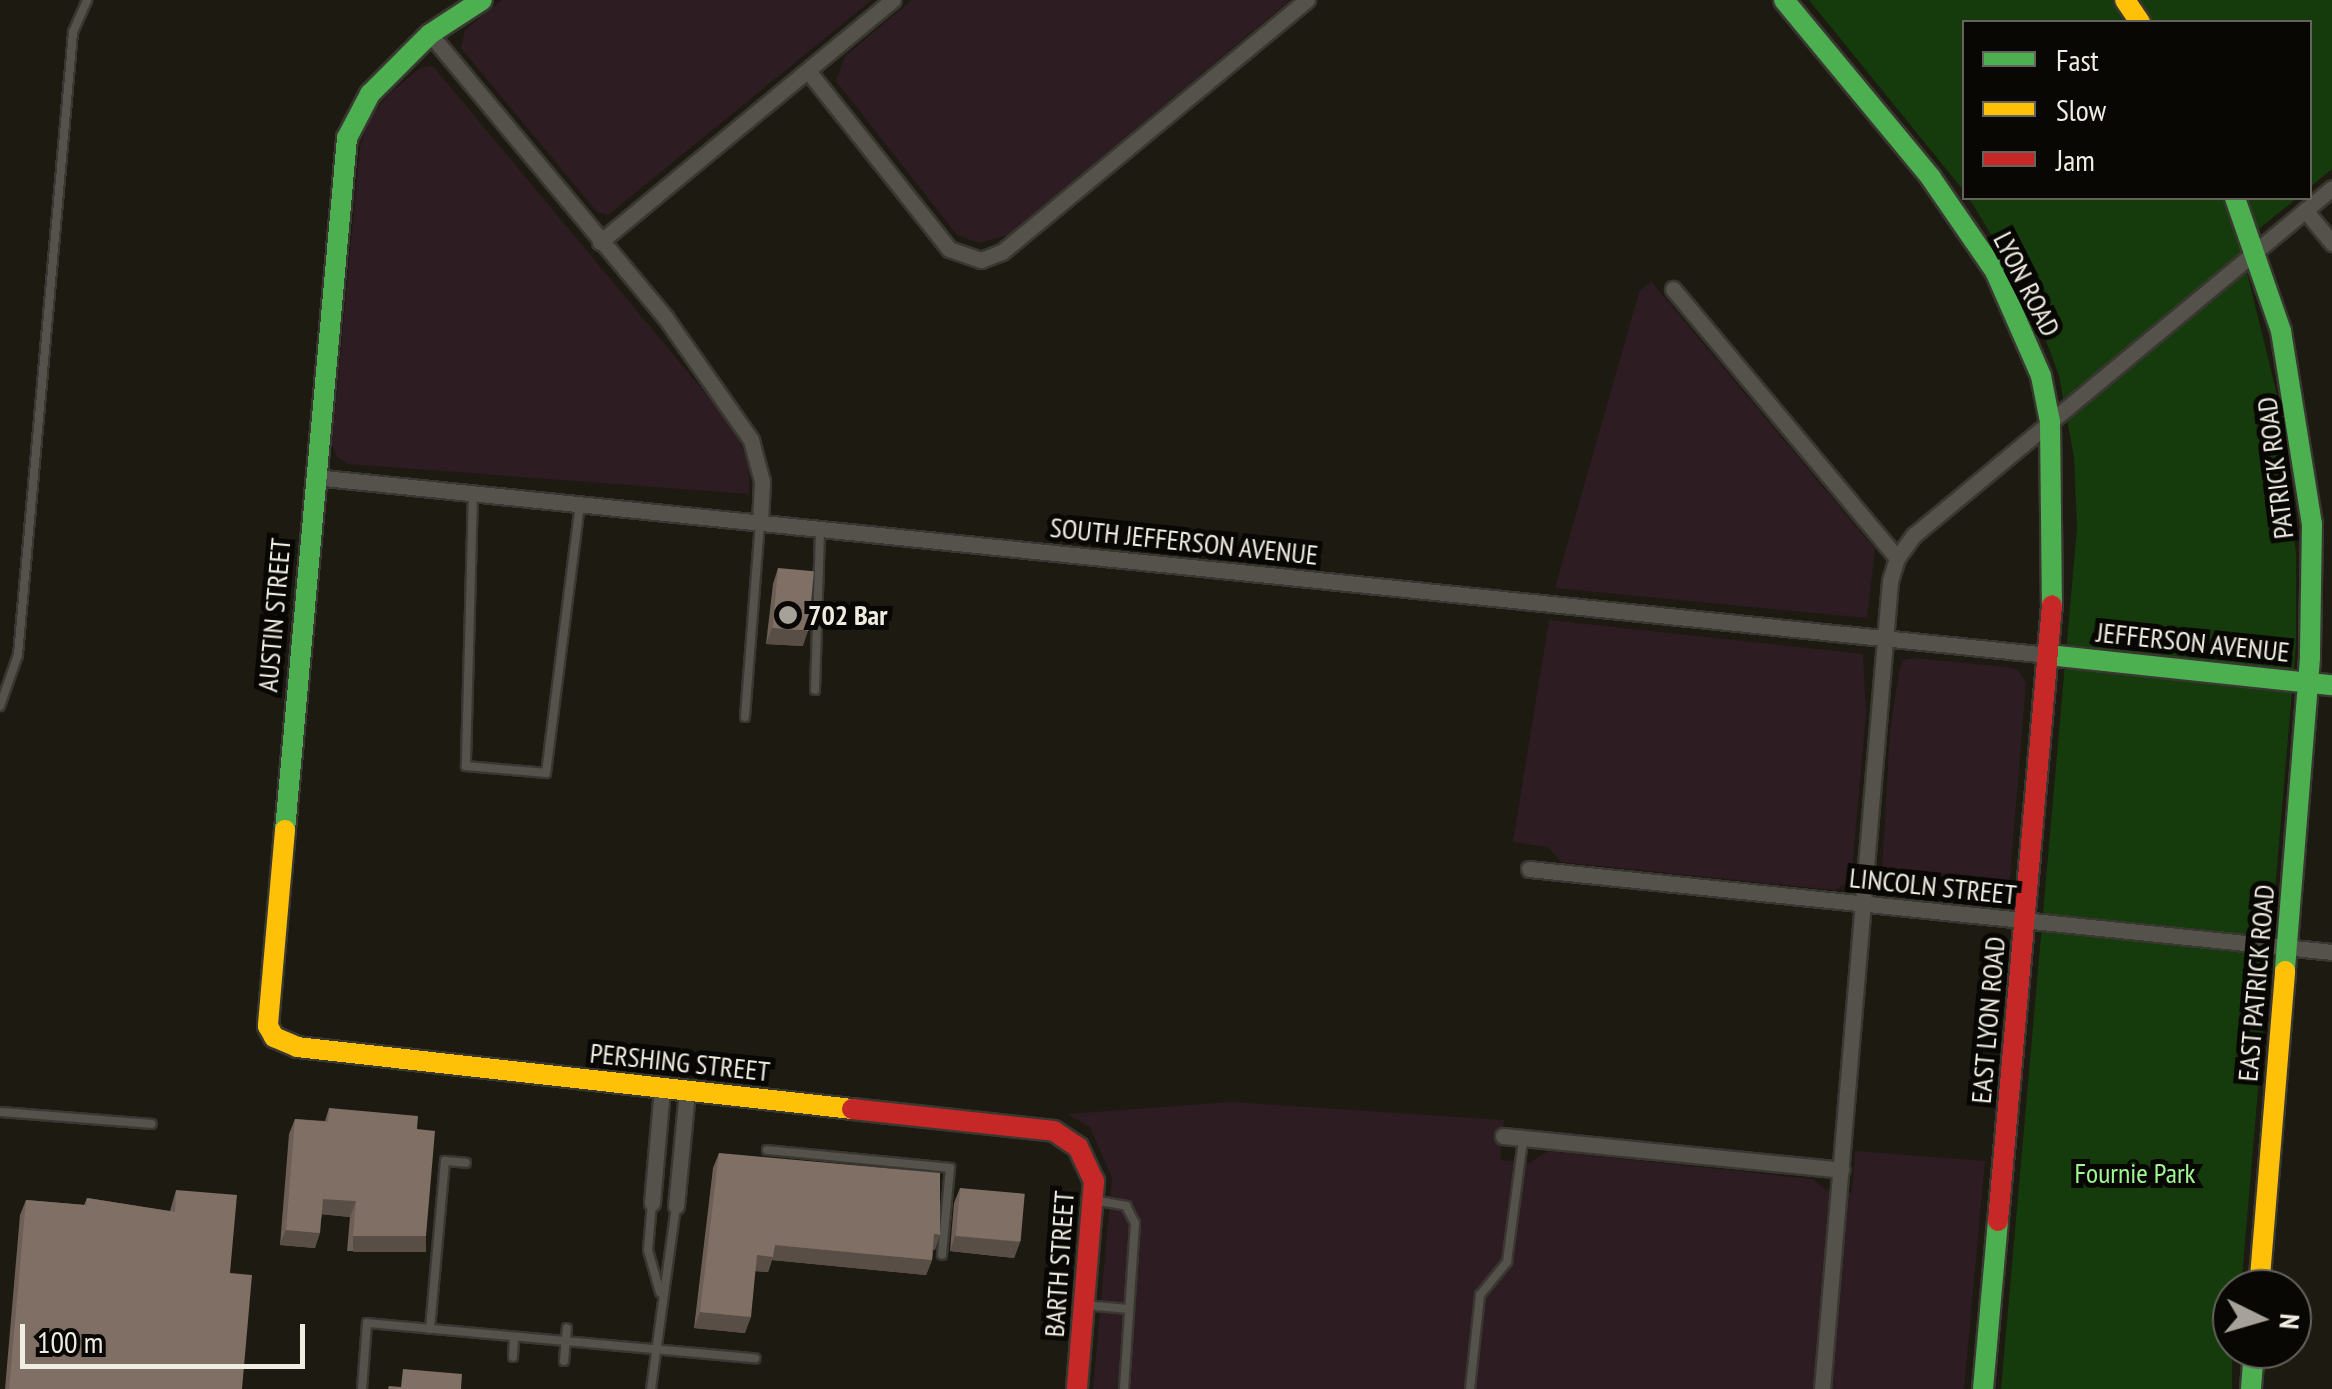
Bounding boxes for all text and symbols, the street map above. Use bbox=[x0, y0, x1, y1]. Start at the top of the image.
legend bbox=[1962, 20, 2312, 200]
text: Fast bbox=[2056, 40, 2099, 79]
text: Slow bbox=[2056, 90, 2106, 129]
text: Jam bbox=[2056, 140, 2095, 179]
street label: LYON ROAD bbox=[1986, 226, 2068, 342]
street label: PATRICK ROAD bbox=[2250, 395, 2300, 541]
street label: SOUTH JEFFERSON AVENUE bbox=[1048, 510, 1320, 572]
street label: AUSTIN STREET bbox=[251, 537, 297, 693]
place label: 702 Bar bbox=[808, 598, 887, 632]
marker: 702 Bar bbox=[777, 604, 799, 626]
street label: JEFFERSON AVENUE bbox=[2095, 615, 2291, 669]
street label: LINCOLN STREET bbox=[1848, 861, 2018, 911]
street label: EAST PATRICK ROAD bbox=[2231, 882, 2281, 1084]
street label: EAST LYON ROAD bbox=[1964, 935, 2012, 1105]
street label: PERSHING STREET bbox=[588, 1036, 772, 1088]
park label: Fournie Park bbox=[2075, 1156, 2195, 1190]
street label: BARTH STREET bbox=[1037, 1190, 1081, 1338]
north arrow bbox=[2212, 1269, 2312, 1369]
scale bar bbox=[25, 1304, 310, 1366]
text: N bbox=[2271, 1312, 2309, 1331]
text: 100 m bbox=[37, 1322, 103, 1361]

